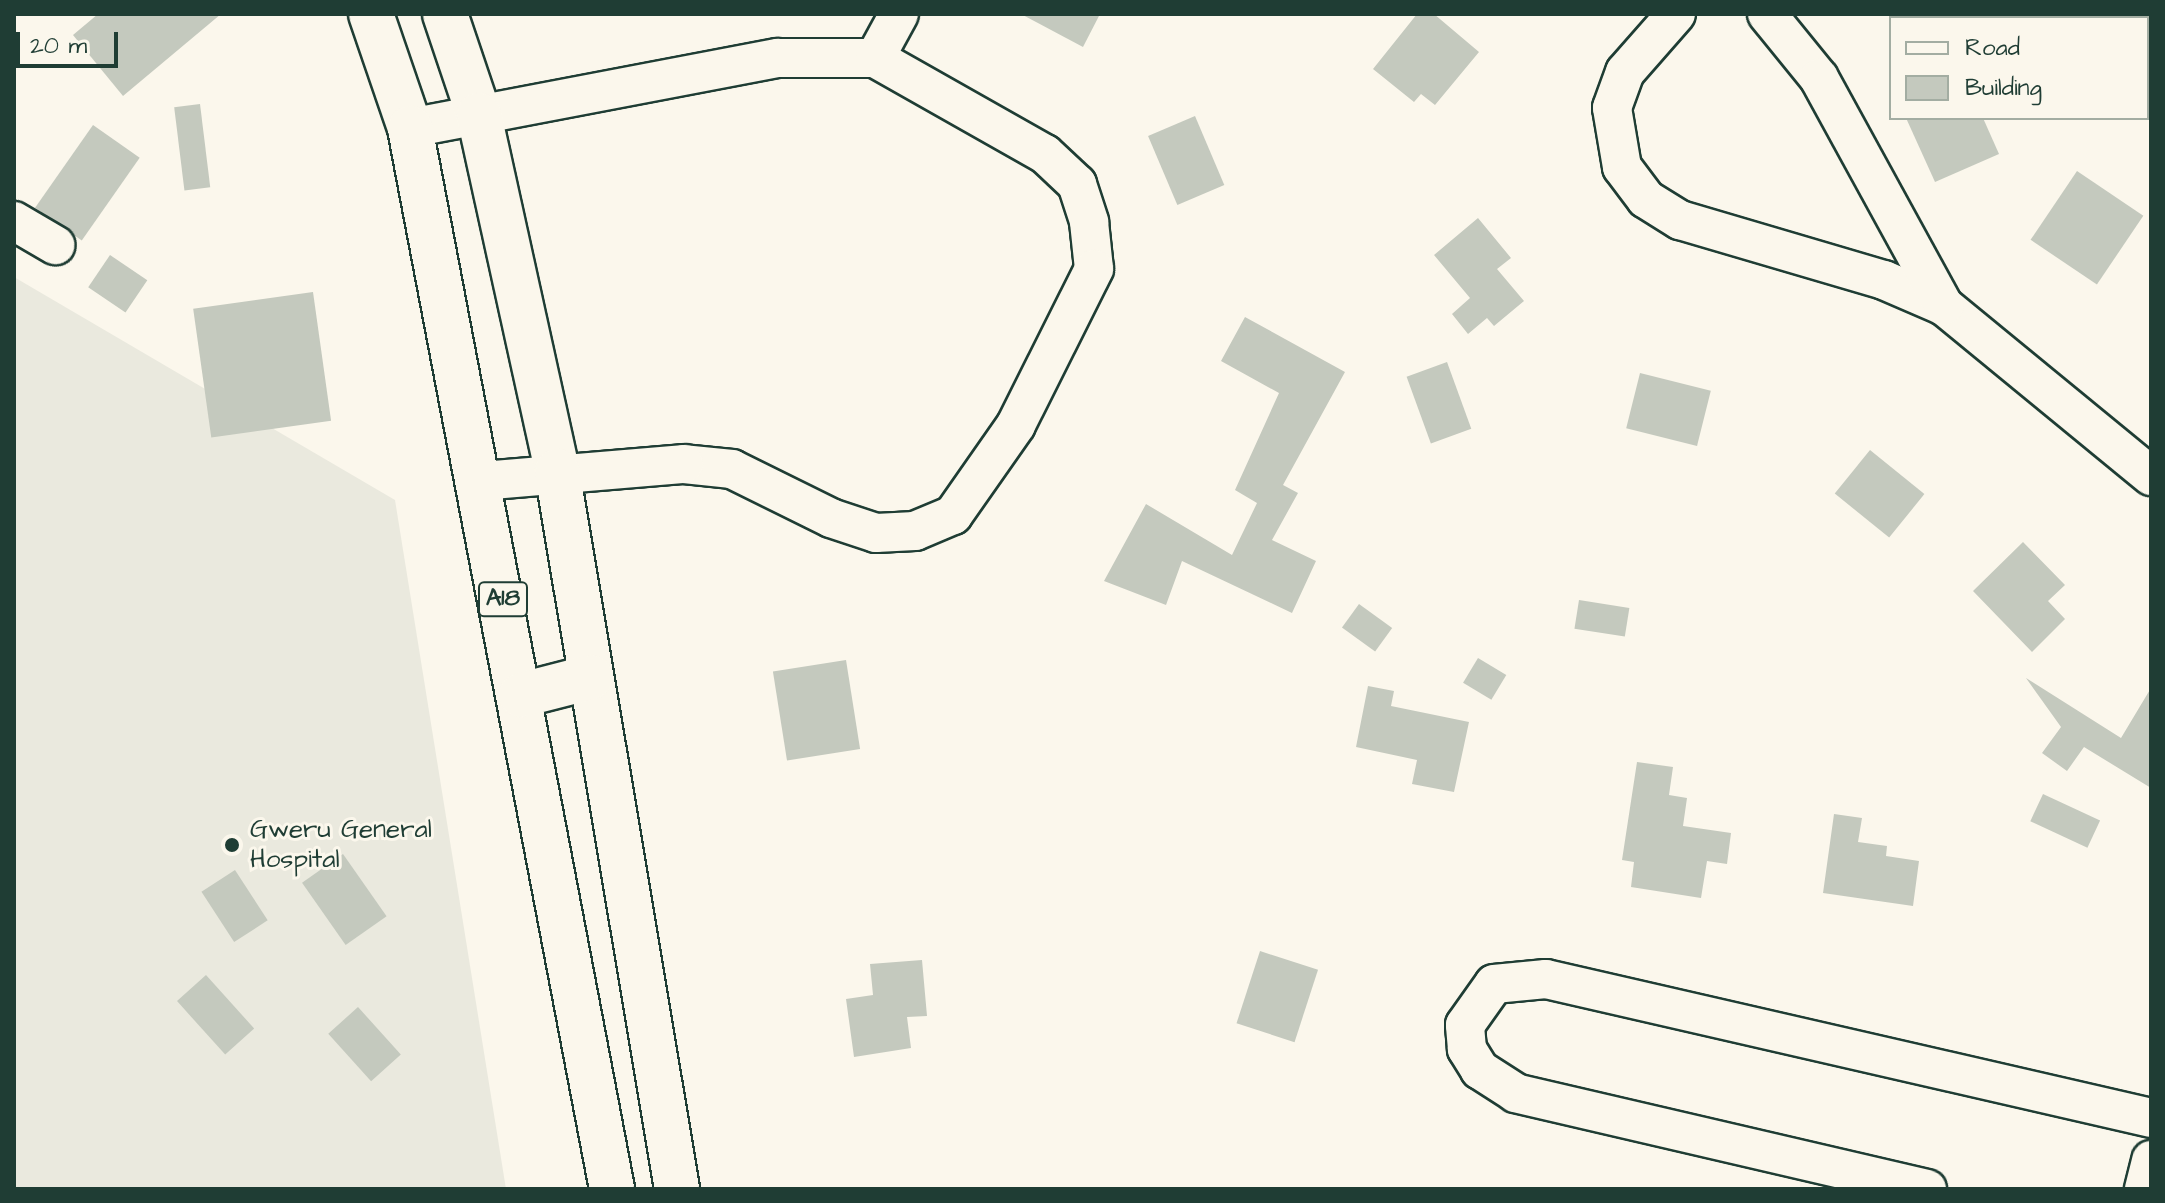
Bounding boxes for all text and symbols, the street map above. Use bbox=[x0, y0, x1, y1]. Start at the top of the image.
scale bar bbox=[20, 16, 122, 66]
legend bbox=[1889, 16, 2149, 120]
text: 20 m bbox=[30, 29, 87, 63]
text: Road bbox=[1965, 31, 2020, 65]
text: Building bbox=[1965, 71, 2042, 105]
road number: A18 bbox=[477, 579, 529, 619]
place label: Gweru General Hospital bbox=[250, 814, 432, 876]
marker: Gweru General Hospital bbox=[221, 834, 243, 856]

